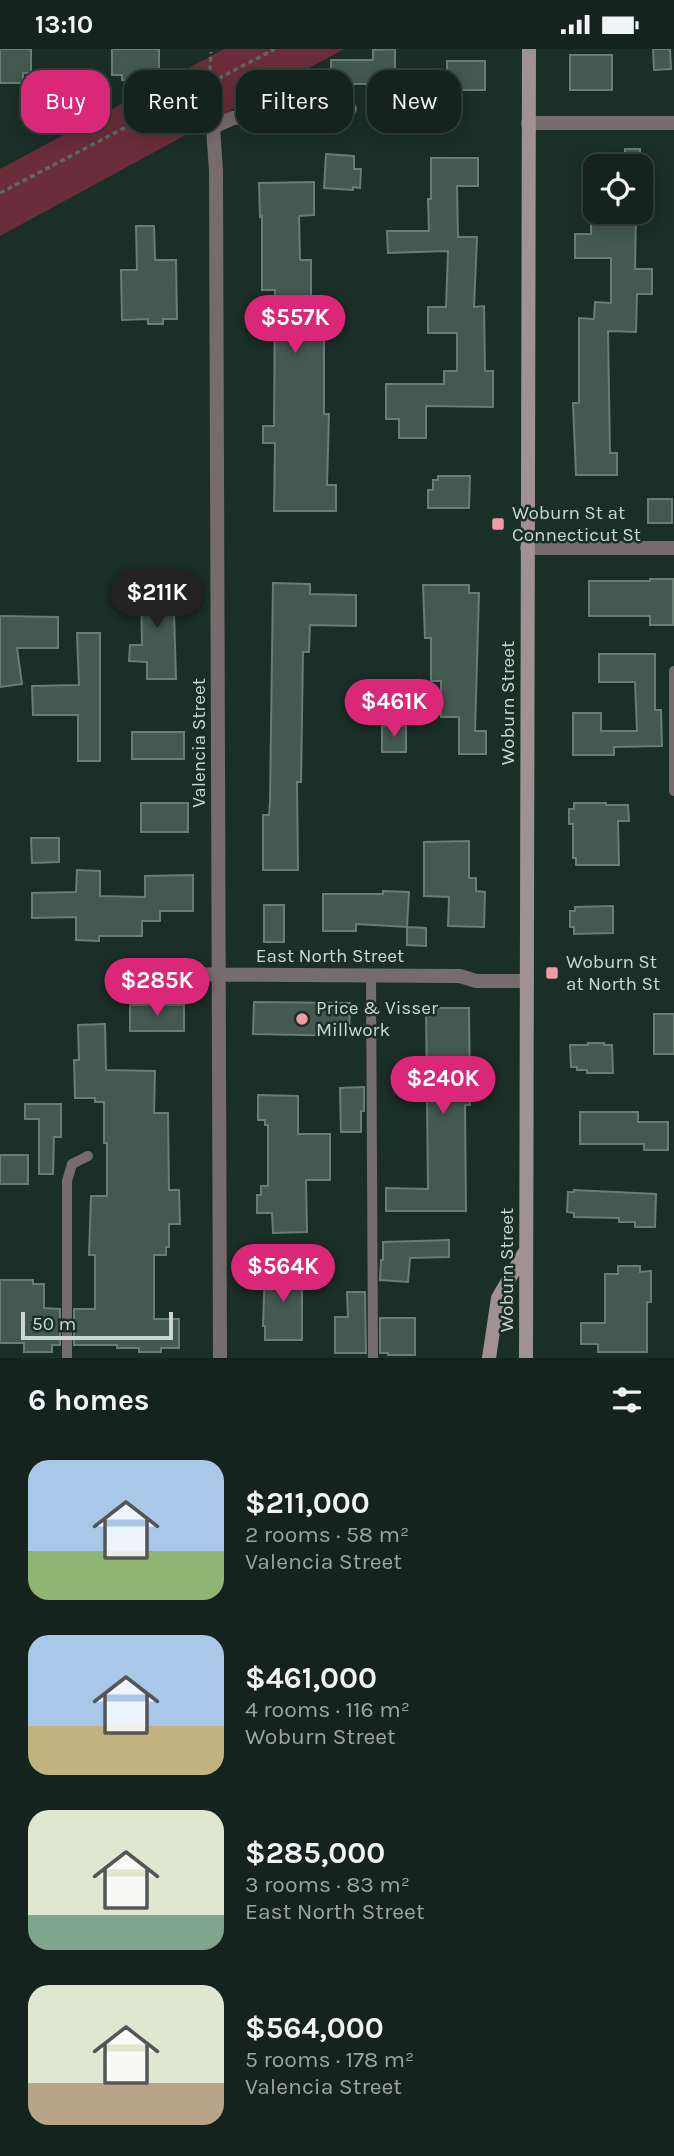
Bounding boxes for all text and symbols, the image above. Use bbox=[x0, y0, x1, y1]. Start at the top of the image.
text: 13:10 bbox=[35, 9, 93, 40]
chip: Buy bbox=[21, 70, 110, 133]
chip: Rent bbox=[124, 70, 222, 133]
chip: Filters bbox=[236, 70, 353, 133]
chip: New bbox=[367, 70, 461, 133]
map controls bbox=[583, 154, 653, 224]
button: locate bbox=[583, 154, 653, 224]
pin: $557K bbox=[246, 295, 344, 355]
text: $557K bbox=[260, 304, 330, 331]
place label: Woburn St at Connecticut St bbox=[512, 502, 641, 546]
marker: Woburn St at Connecticut St bbox=[490, 516, 506, 532]
pin: $211K bbox=[108, 571, 206, 630]
text: $211K bbox=[126, 579, 188, 606]
street label: Woburn Street bbox=[497, 641, 519, 765]
street label: Valencia Street bbox=[188, 678, 210, 808]
pin: $461K bbox=[345, 679, 443, 739]
text: $461K bbox=[361, 688, 427, 715]
street label: East North Street bbox=[256, 945, 404, 967]
place label: Woburn St at North St bbox=[566, 951, 660, 995]
pin: $285K bbox=[108, 958, 206, 1018]
marker: Woburn St at North St bbox=[544, 965, 560, 981]
text: $285K bbox=[120, 967, 194, 994]
place label: Price & Visser Millwork bbox=[316, 997, 438, 1041]
marker: Price & Visser Millwork bbox=[294, 1011, 310, 1027]
pin: $240K bbox=[394, 1056, 492, 1116]
text: $240K bbox=[406, 1065, 480, 1092]
street label: Woburn Street bbox=[496, 1208, 518, 1332]
pin: $564K bbox=[234, 1245, 332, 1304]
text: $564K bbox=[247, 1253, 319, 1280]
scale bar bbox=[21, 1309, 173, 1341]
text: 50 m bbox=[32, 1313, 76, 1335]
icon: filters bbox=[608, 1381, 646, 1419]
text: 6 homes bbox=[28, 1382, 150, 1418]
text: $211,000 bbox=[245, 1485, 370, 1521]
icon: home bbox=[84, 1488, 168, 1572]
text: 2 rooms · 58 m² bbox=[245, 1521, 409, 1548]
text: Valencia Street bbox=[245, 1548, 402, 1575]
text: $461,000 bbox=[245, 1660, 377, 1696]
icon: home bbox=[84, 1663, 168, 1747]
text: 4 rooms · 116 m² bbox=[245, 1696, 410, 1723]
text: Woburn Street bbox=[245, 1723, 396, 1750]
text: $285,000 bbox=[245, 1835, 385, 1871]
icon: home bbox=[84, 1838, 168, 1922]
text: 3 rooms · 83 m² bbox=[245, 1871, 410, 1898]
text: East North Street bbox=[245, 1898, 425, 1925]
text: $564,000 bbox=[245, 2010, 384, 2046]
icon: home bbox=[84, 2013, 168, 2097]
text: 5 rooms · 178 m² bbox=[245, 2046, 414, 2073]
text: Valencia Street bbox=[245, 2073, 402, 2100]

